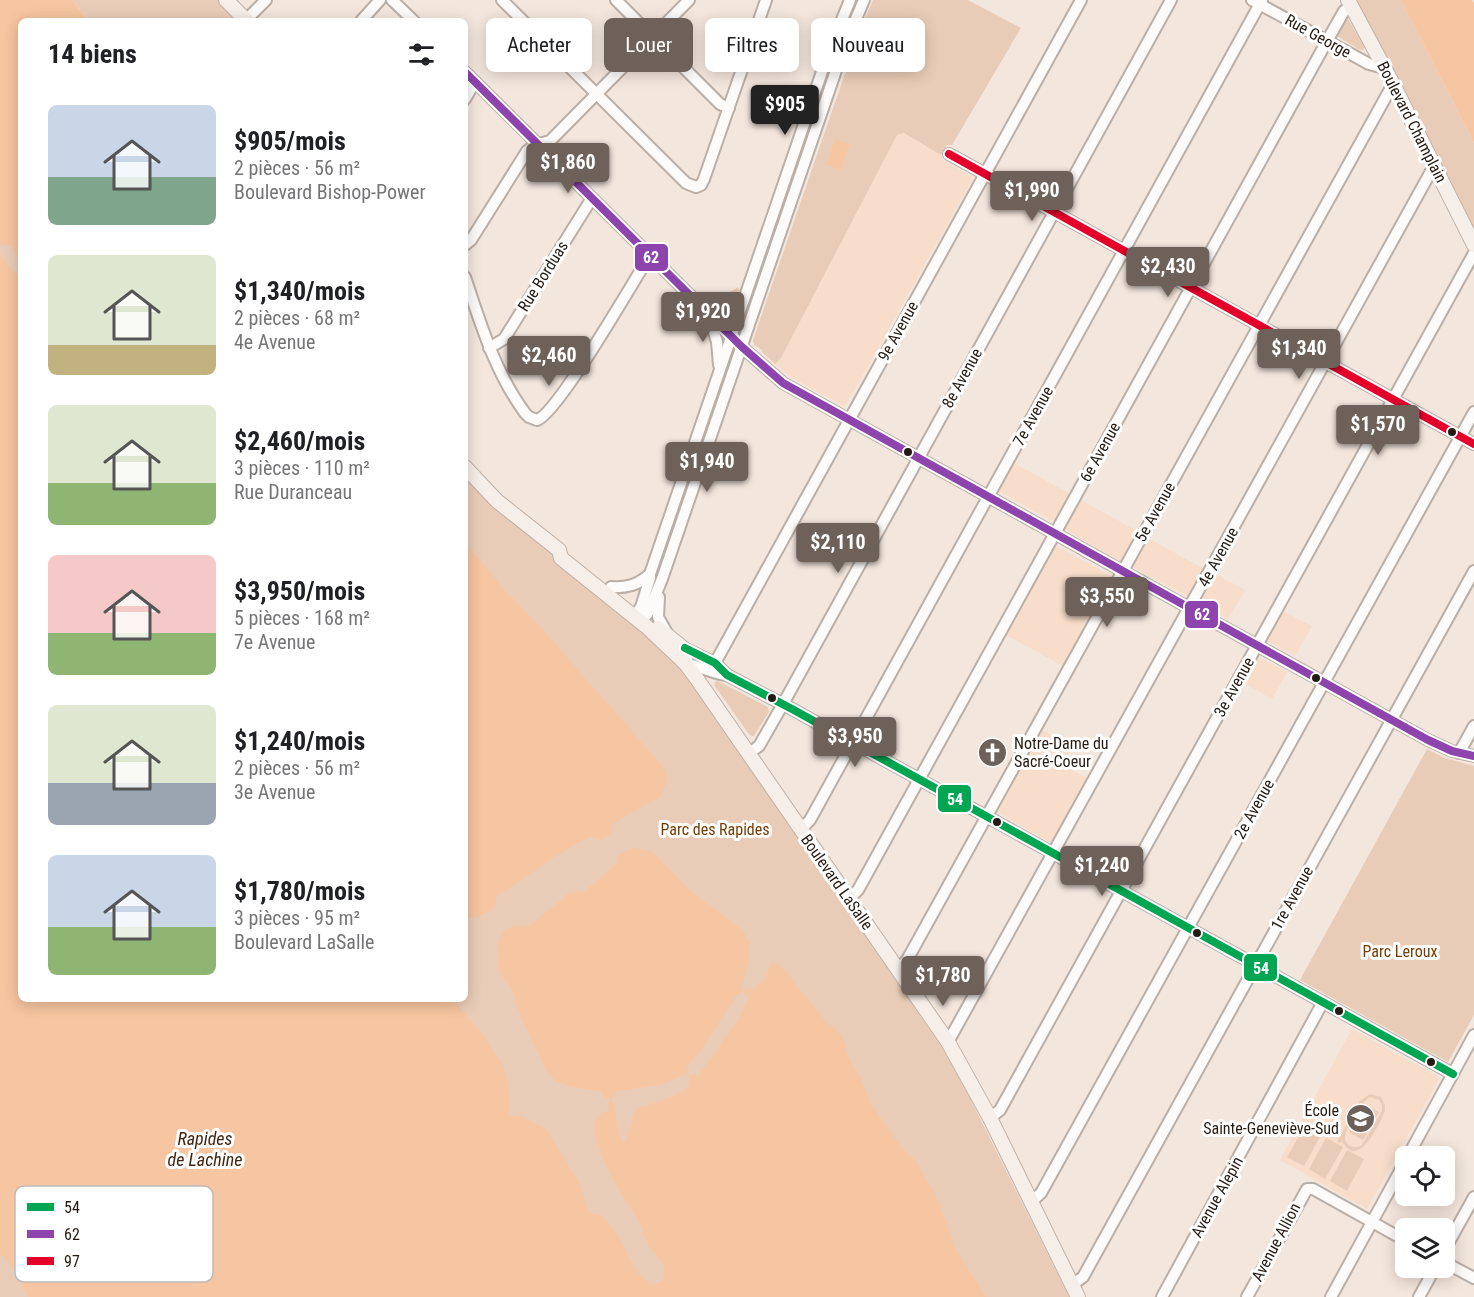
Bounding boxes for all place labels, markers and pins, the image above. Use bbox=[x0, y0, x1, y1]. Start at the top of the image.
pin: $905 bbox=[749, 85, 821, 136]
pin: $1,860 bbox=[519, 143, 617, 194]
pin: $1,990 bbox=[983, 171, 1081, 222]
pin: $2,430 bbox=[1119, 247, 1217, 298]
pin: $1,920 bbox=[654, 292, 752, 343]
pin: $1,340 bbox=[1250, 329, 1348, 380]
pin: $2,460 bbox=[500, 336, 598, 387]
pin: $1,570 bbox=[1329, 405, 1427, 456]
unlabelled marker bbox=[1446, 426, 1458, 438]
pin: $1,940 bbox=[658, 442, 756, 493]
unlabelled marker bbox=[902, 446, 914, 458]
pin: $2,110 bbox=[789, 523, 887, 574]
pin: $3,550 bbox=[1058, 577, 1156, 628]
unlabelled marker bbox=[1310, 672, 1322, 684]
unlabelled marker bbox=[766, 692, 778, 704]
pin: $3,950 bbox=[806, 717, 904, 768]
place label: Notre-Dame du Sacré-Coeur bbox=[1014, 734, 1109, 771]
church icon: Notre-Dame du Sacré-Coeur bbox=[977, 736, 1009, 768]
unlabelled marker bbox=[991, 816, 1003, 828]
pin: $1,240 bbox=[1053, 846, 1151, 897]
unlabelled marker bbox=[1191, 927, 1203, 939]
pin: $1,780 bbox=[894, 956, 992, 1007]
unlabelled marker bbox=[1333, 1005, 1345, 1017]
unlabelled marker bbox=[1425, 1056, 1437, 1068]
place label: École Sainte-Geneviève-Sud bbox=[1203, 1101, 1339, 1138]
school or university icon: École Sainte-Geneviève-Sud bbox=[1344, 1103, 1376, 1135]

